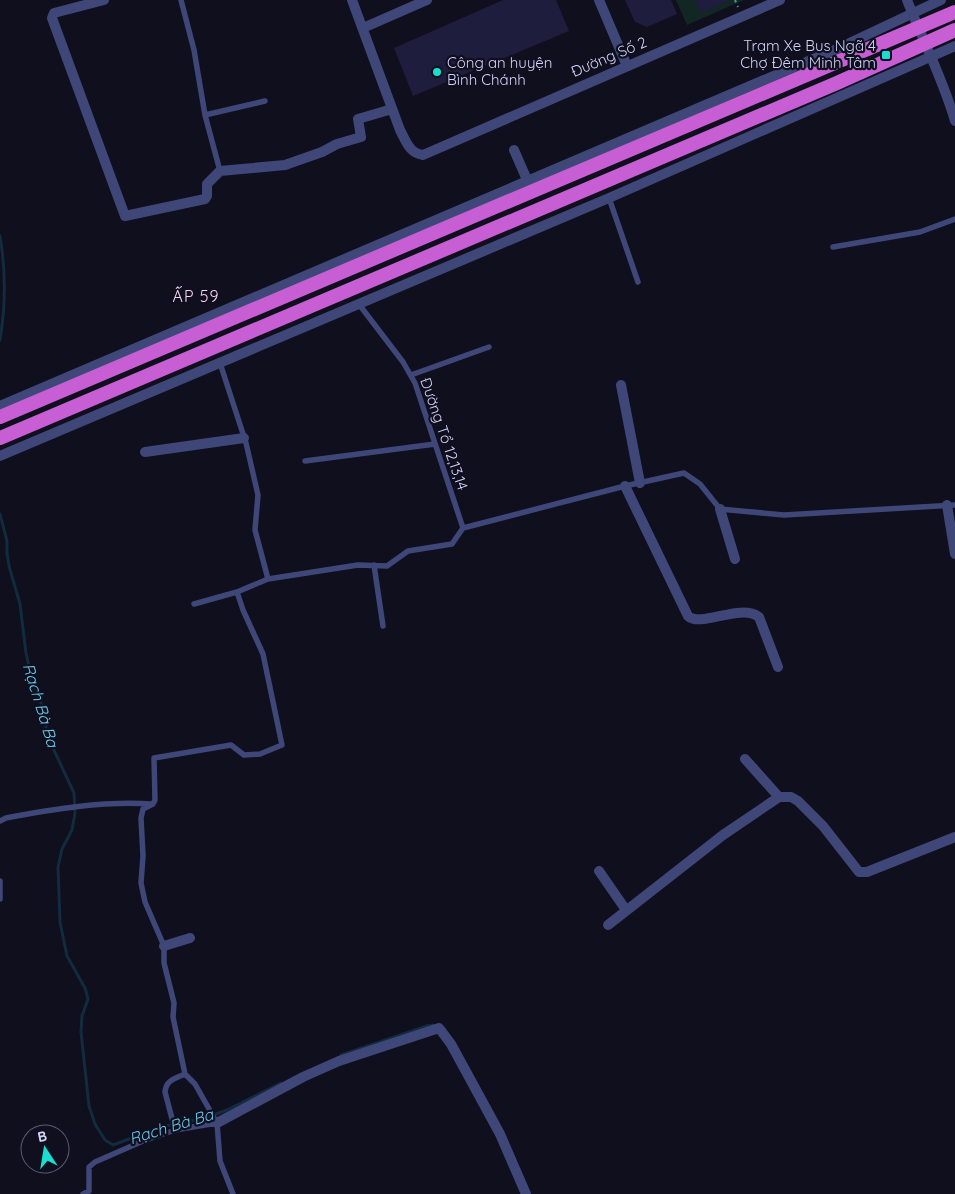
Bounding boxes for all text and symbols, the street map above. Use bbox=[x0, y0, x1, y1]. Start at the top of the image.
street label: Đường Số 2 bbox=[568, 32, 650, 81]
place label: Trạm Xe Bus Ngã 4 Chợ Đêm Minh Tâm bbox=[740, 36, 876, 72]
marker: Trạm Xe Bus Ngã 4 Chợ Đêm Minh Tâm bbox=[880, 49, 892, 61]
place label: Công an huyện Bình Chánh bbox=[447, 53, 552, 89]
marker: Công an huyện Bình Chánh bbox=[431, 66, 443, 78]
district label: ẤP 59 bbox=[173, 286, 219, 306]
street label: Đường Tổ 12,13,14 bbox=[416, 375, 473, 493]
water label: Rạch Bà Ba bbox=[19, 661, 64, 751]
water label: Rạch Bà Ba bbox=[127, 1103, 217, 1148]
north arrow bbox=[20, 1124, 70, 1174]
text: B bbox=[36, 1127, 49, 1146]

